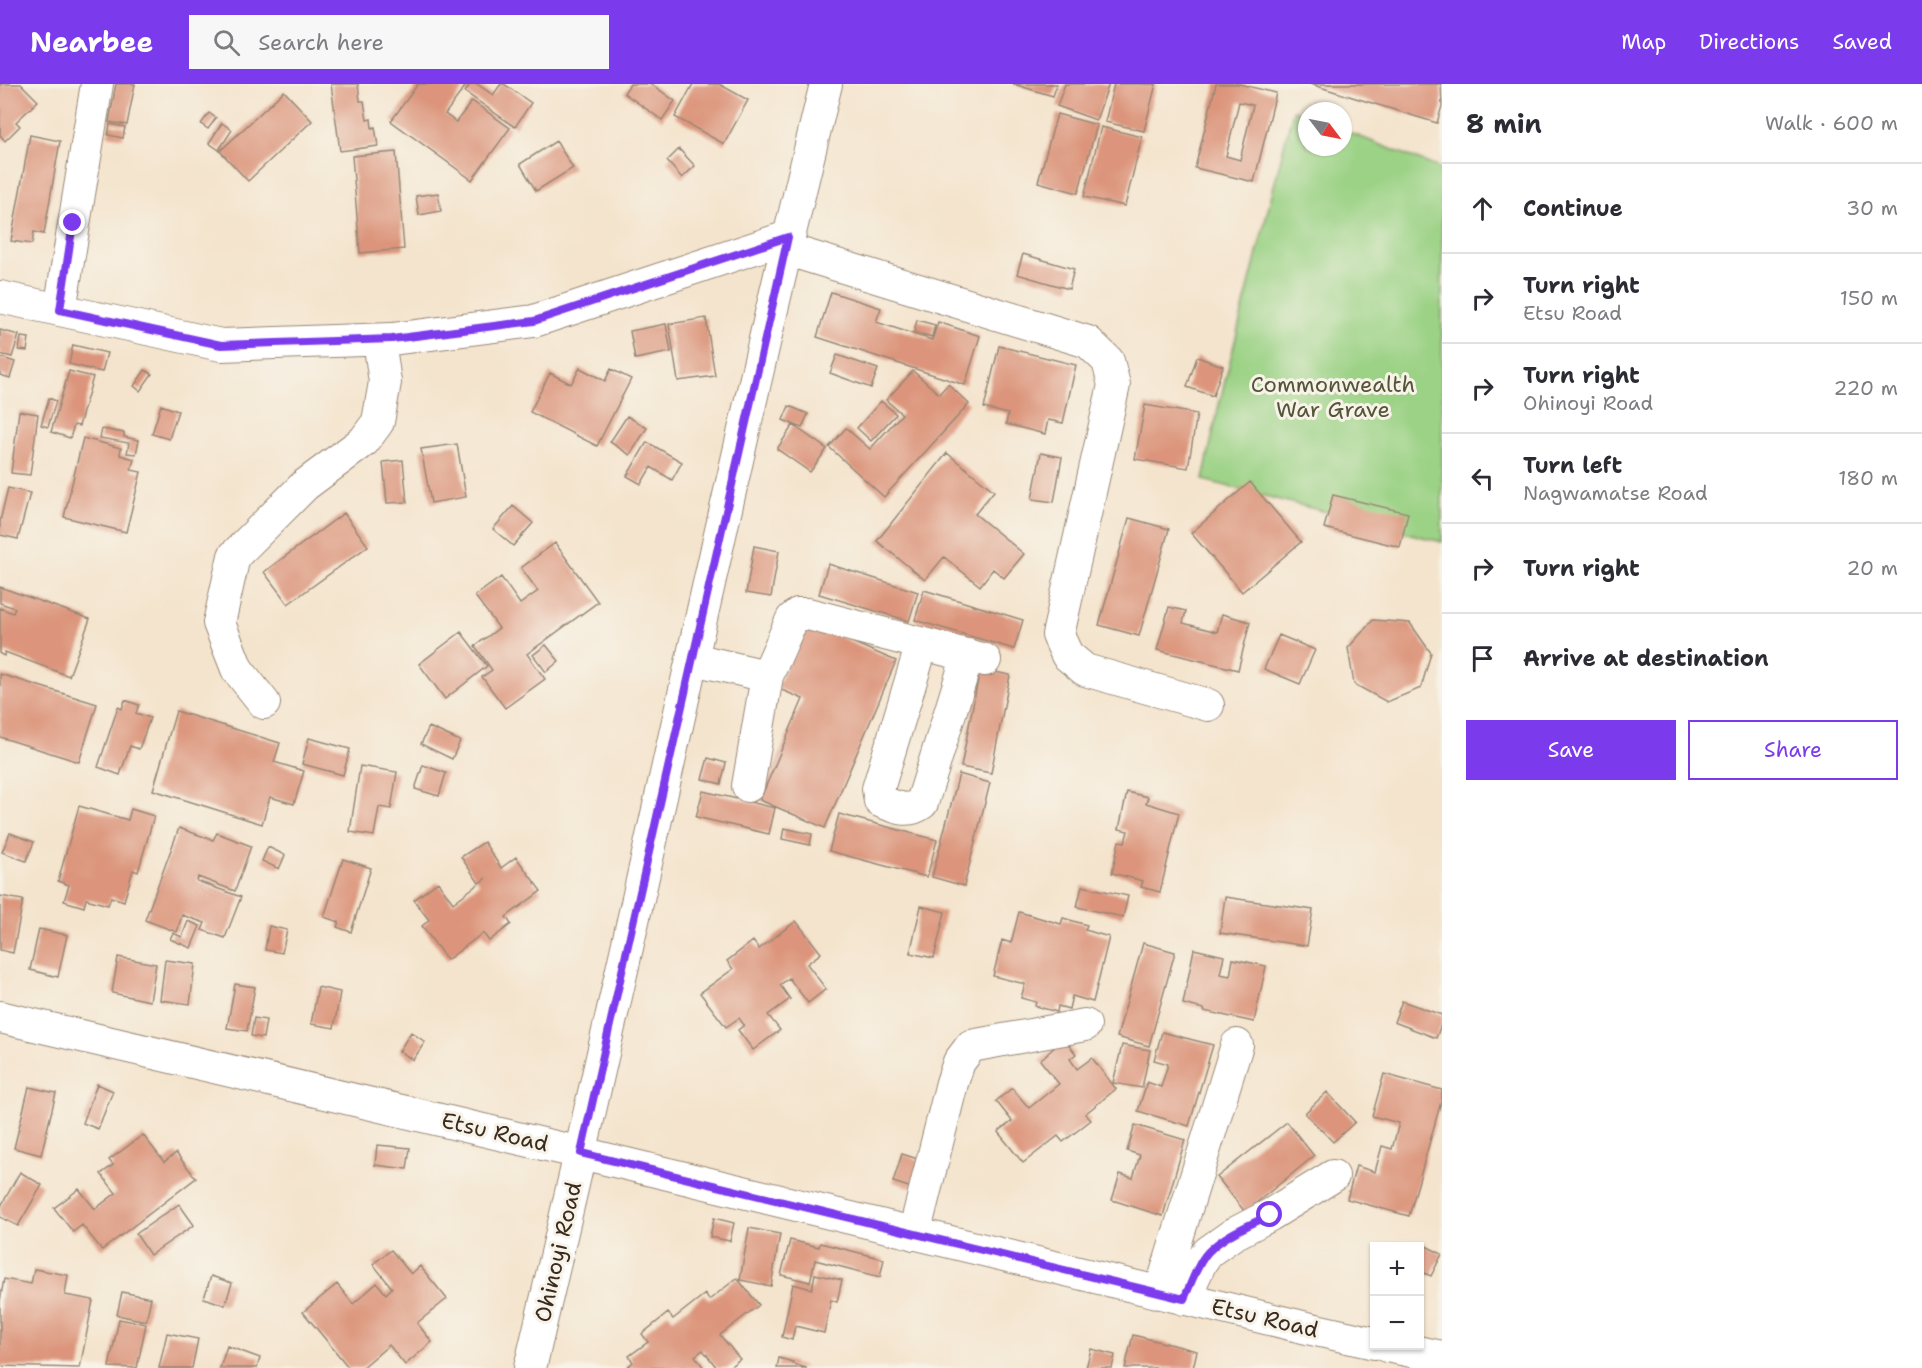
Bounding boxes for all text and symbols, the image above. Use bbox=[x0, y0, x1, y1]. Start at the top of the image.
search box bbox=[189, 15, 609, 69]
text: Nearbee bbox=[30, 23, 153, 61]
icon: search bbox=[210, 26, 243, 59]
text: Search here bbox=[258, 28, 384, 57]
text: Map bbox=[1621, 28, 1666, 56]
text: Directions bbox=[1699, 28, 1799, 56]
text: Saved bbox=[1832, 28, 1892, 56]
north arrow bbox=[1298, 102, 1352, 156]
text: 8 min bbox=[1466, 106, 1542, 141]
text: Walk · 600 m bbox=[1765, 110, 1898, 136]
icon: ahead bbox=[1466, 192, 1499, 225]
text: Continue bbox=[1523, 194, 1623, 223]
text: 30 m bbox=[1846, 195, 1898, 221]
route end bbox=[59, 209, 85, 235]
text: Turn right bbox=[1523, 271, 1640, 300]
icon: right bbox=[1466, 282, 1499, 315]
text: 150 m bbox=[1840, 285, 1898, 311]
text: Etsu Road bbox=[1523, 300, 1622, 326]
text: Turn right bbox=[1523, 361, 1640, 390]
park label: Commonwealth War Grave bbox=[1251, 370, 1415, 424]
icon: right bbox=[1466, 372, 1499, 405]
text: 220 m bbox=[1834, 375, 1898, 401]
text: Ohinoyi Road bbox=[1523, 390, 1653, 416]
text: Turn left bbox=[1523, 451, 1622, 480]
icon: left bbox=[1466, 462, 1499, 495]
text: 180 m bbox=[1838, 465, 1898, 491]
text: Nagwamatse Road bbox=[1523, 480, 1708, 506]
icon: right bbox=[1466, 552, 1499, 585]
text: Turn right bbox=[1523, 554, 1640, 583]
text: 20 m bbox=[1847, 555, 1898, 581]
icon: arrive bbox=[1466, 642, 1499, 675]
text: Arrive at destination bbox=[1523, 644, 1769, 673]
button: Save bbox=[1466, 720, 1676, 780]
button: Share bbox=[1688, 720, 1898, 780]
street label: Etsu Road bbox=[439, 1106, 551, 1158]
street label: Ohinoyi Road bbox=[528, 1179, 588, 1325]
route start bbox=[1256, 1201, 1282, 1227]
map controls bbox=[1370, 1242, 1424, 1350]
button: + bbox=[1370, 1242, 1424, 1296]
street label: Etsu Road bbox=[1209, 1292, 1321, 1344]
button: − bbox=[1370, 1296, 1424, 1350]

